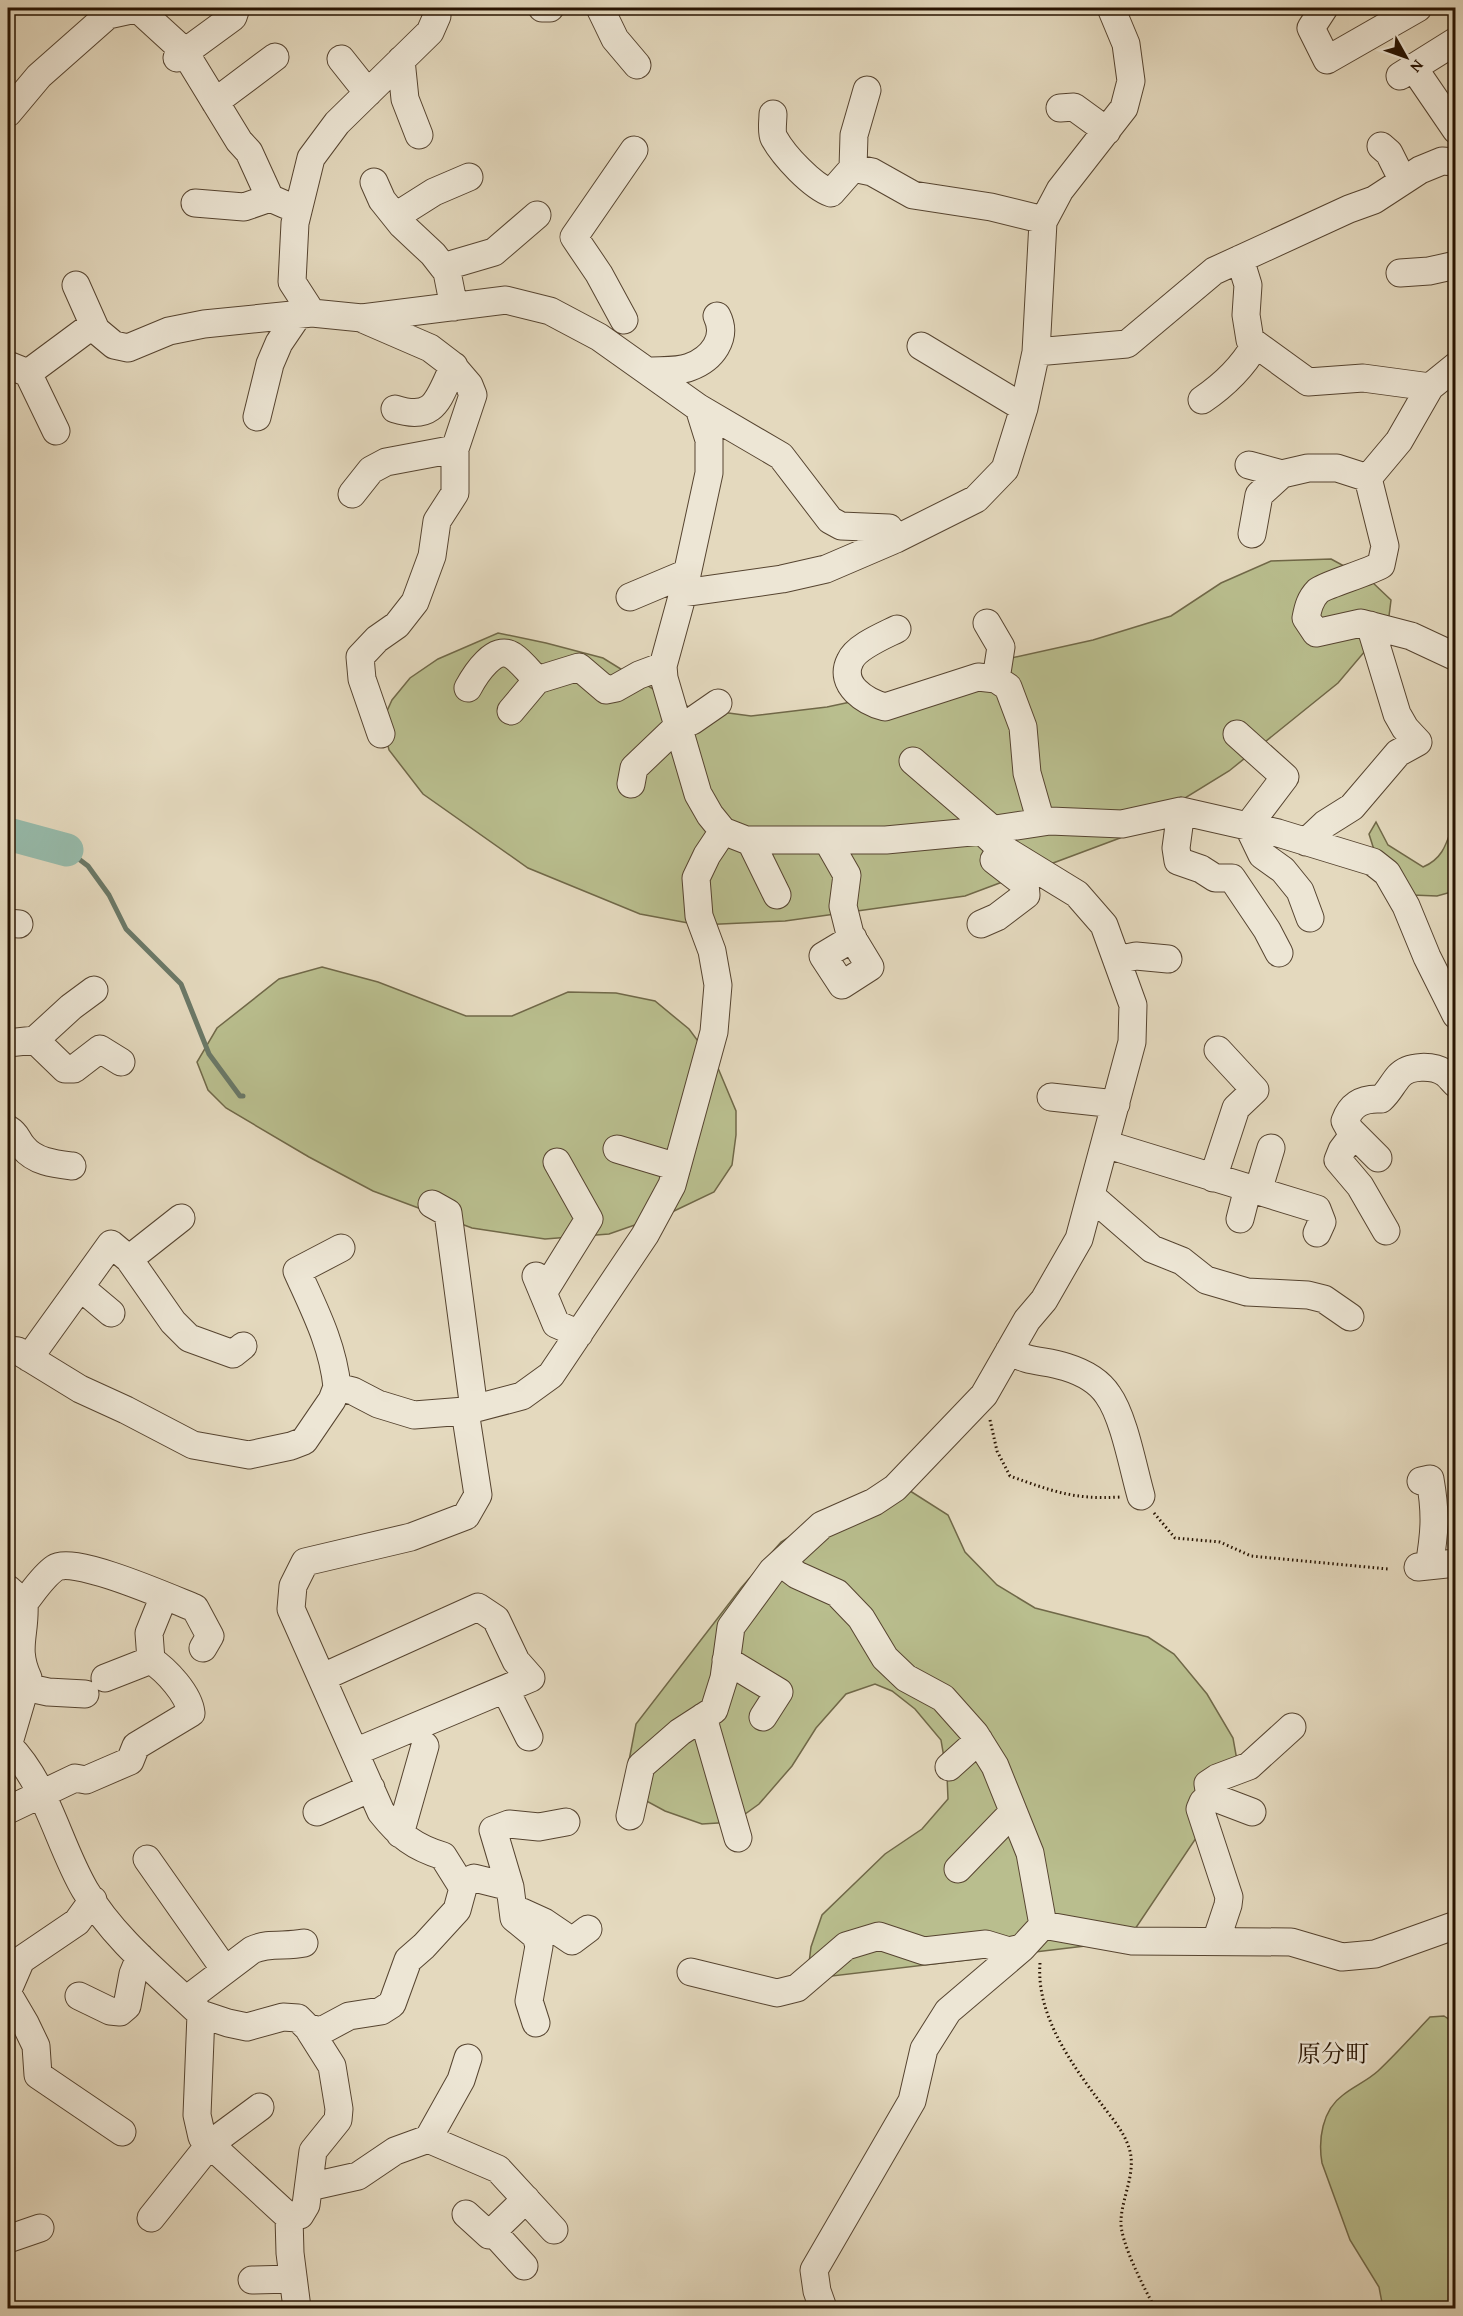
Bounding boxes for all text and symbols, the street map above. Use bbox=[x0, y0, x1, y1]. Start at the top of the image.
north arrow bbox=[1376, 27, 1436, 87]
text: N bbox=[1405, 55, 1430, 79]
district label: 原分町 bbox=[1297, 2036, 1369, 2071]

